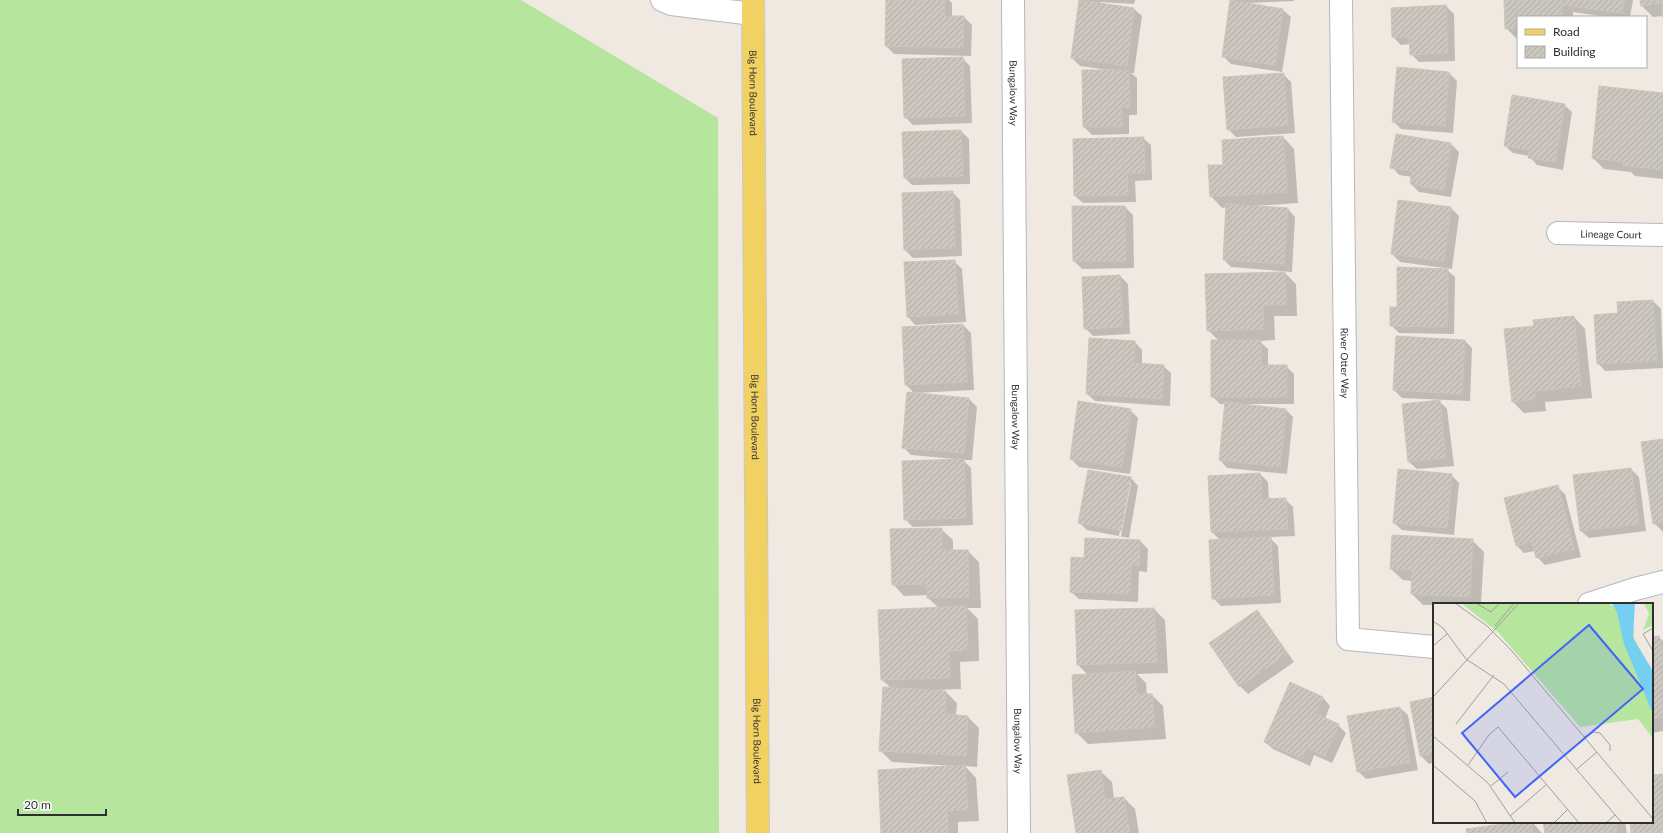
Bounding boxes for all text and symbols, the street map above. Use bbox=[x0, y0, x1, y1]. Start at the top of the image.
legend bbox=[1517, 16, 1647, 68]
text: Road bbox=[1553, 24, 1580, 39]
text: Building bbox=[1553, 44, 1596, 59]
street label: Big Horn Boulevard bbox=[747, 50, 760, 136]
street label: Bungalow Way bbox=[1007, 60, 1020, 127]
street label: Lineage Court bbox=[1580, 227, 1642, 241]
street label: River Otter Way bbox=[1339, 328, 1351, 399]
street label: Big Horn Boulevard bbox=[749, 374, 762, 460]
street label: Bungalow Way bbox=[1010, 384, 1022, 451]
inset map bbox=[1433, 603, 1653, 823]
street label: Big Horn Boulevard bbox=[751, 698, 764, 784]
street label: Bungalow Way bbox=[1012, 708, 1025, 775]
scale bar bbox=[18, 791, 106, 817]
text: 20 m bbox=[24, 797, 51, 812]

